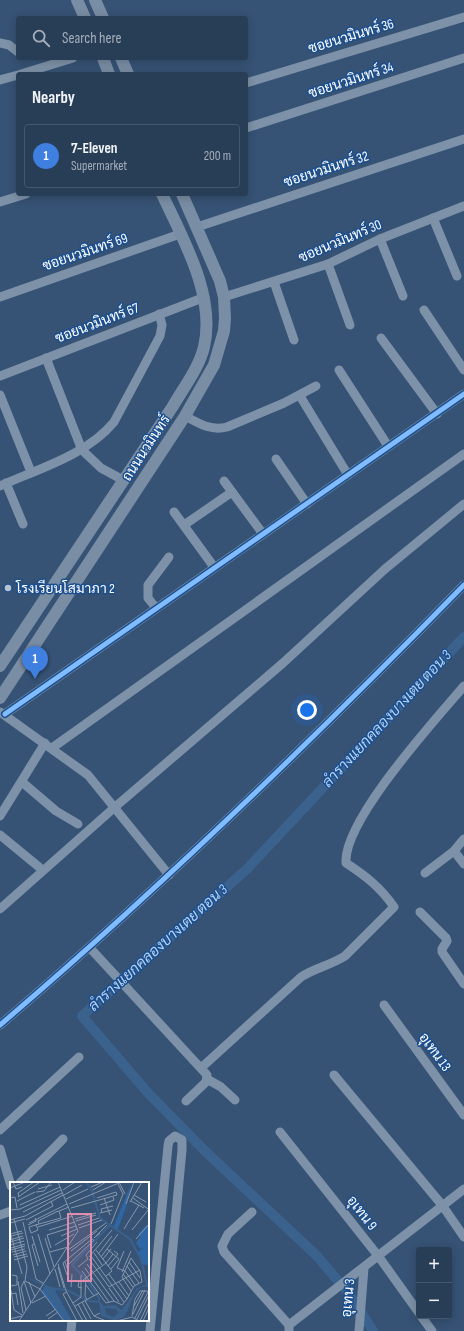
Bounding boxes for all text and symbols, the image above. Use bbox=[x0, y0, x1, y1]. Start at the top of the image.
street label: ซอยนวมินทร์ 36 bbox=[306, 14, 396, 57]
search box bbox=[16, 16, 248, 60]
icon: search bbox=[30, 27, 52, 49]
text: Search here bbox=[62, 29, 122, 48]
street label: ซอยนวมินทร์ 34 bbox=[306, 57, 396, 102]
text: Nearby bbox=[32, 88, 75, 108]
text: 7-Eleven bbox=[71, 139, 118, 158]
street label: ซอยนวมินทร์ 32 bbox=[281, 146, 371, 191]
text: 1 bbox=[43, 148, 49, 164]
text: 200 m bbox=[204, 148, 231, 164]
text: Supermarket bbox=[71, 158, 127, 174]
street label: ซอยนวมินทร์ 30 bbox=[295, 215, 384, 266]
street label: ซอยนวมินทร์ 69 bbox=[40, 229, 130, 275]
street label: ซอยนวมินทร์ 67 bbox=[52, 298, 142, 347]
street label: ถนนนวมินทร์ bbox=[117, 411, 174, 484]
place label: โรงเรียนโสมาภา 2 bbox=[15, 579, 115, 597]
marker: โรงเรียนโสมาภา 2 bbox=[3, 583, 13, 593]
pin: 1 bbox=[22, 646, 48, 679]
water label: ลำรางแยกคลองบางเตย ตอน 3 bbox=[318, 646, 456, 792]
your location bbox=[297, 700, 317, 720]
water label: ลำรางแยกคลองบางเตย ตอน 3 bbox=[84, 880, 232, 1016]
street label: อุเทน 13 bbox=[414, 1029, 455, 1075]
inset map bbox=[10, 1182, 149, 1321]
street label: อุเทน 9 bbox=[342, 1192, 381, 1234]
map controls bbox=[416, 1247, 452, 1319]
button: + bbox=[416, 1247, 452, 1283]
street label: อุเทน 3 bbox=[338, 1278, 359, 1318]
button: − bbox=[416, 1283, 452, 1319]

